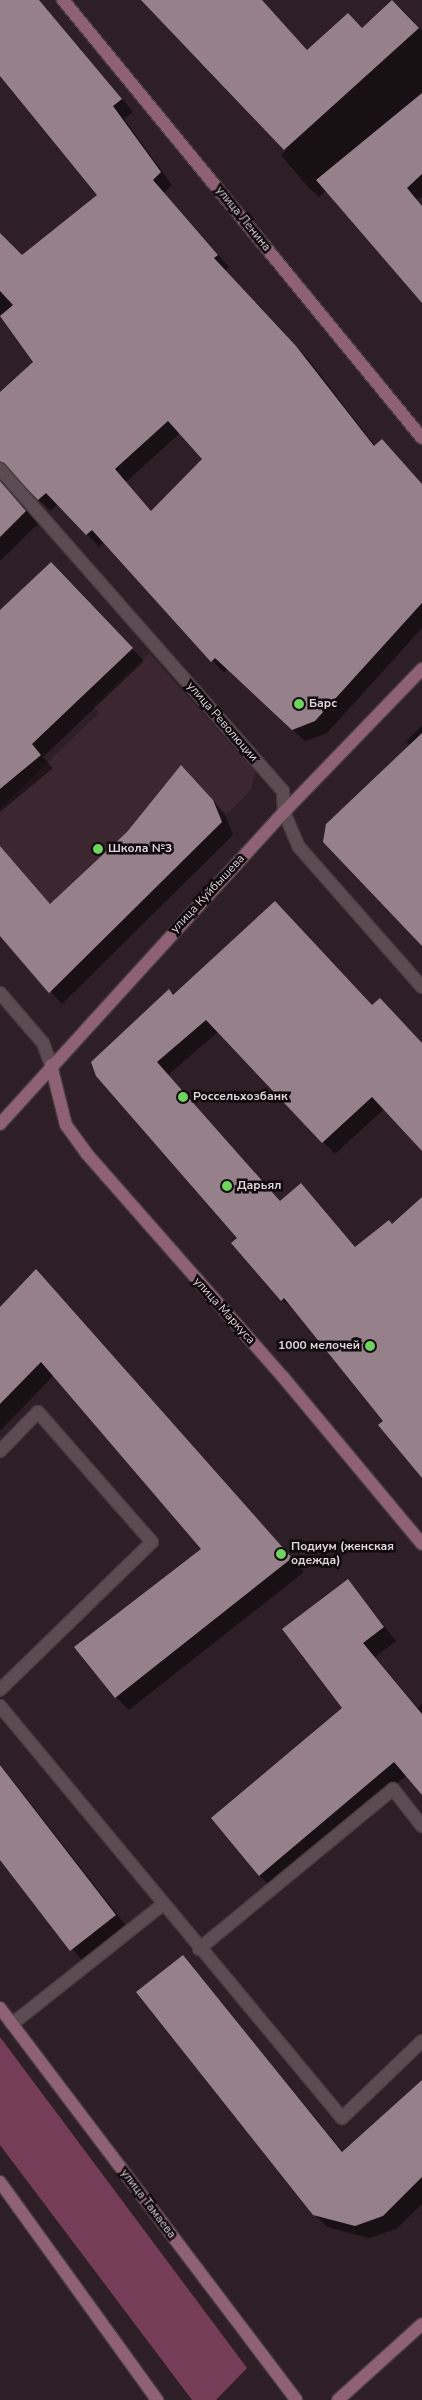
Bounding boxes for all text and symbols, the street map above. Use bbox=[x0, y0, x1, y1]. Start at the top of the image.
street label: улица Ленина bbox=[212, 184, 274, 254]
street label: улица Революции bbox=[183, 679, 261, 765]
place label: Барс bbox=[309, 697, 337, 711]
marker: Барс bbox=[293, 698, 305, 710]
place label: Школа №3 bbox=[108, 842, 172, 856]
marker: Школа №3 bbox=[92, 843, 104, 855]
street label: улица Куйбышева bbox=[168, 852, 248, 936]
place label: Россельхозбанк bbox=[193, 1090, 288, 1104]
marker: Россельхозбанк bbox=[177, 1091, 189, 1103]
place label: Дарьял bbox=[237, 1179, 281, 1193]
marker: Дарьял bbox=[221, 1180, 233, 1192]
street label: улица Маркуса bbox=[190, 1275, 258, 1347]
place label: 1000 мелочей bbox=[278, 1339, 360, 1353]
marker: 1000 мелочей bbox=[364, 1340, 376, 1352]
place label: Подиум (женская одежда) bbox=[291, 1540, 394, 1568]
marker: Подиум (женская одежда) bbox=[275, 1548, 287, 1560]
street label: улица Тамаева bbox=[117, 2166, 179, 2242]

